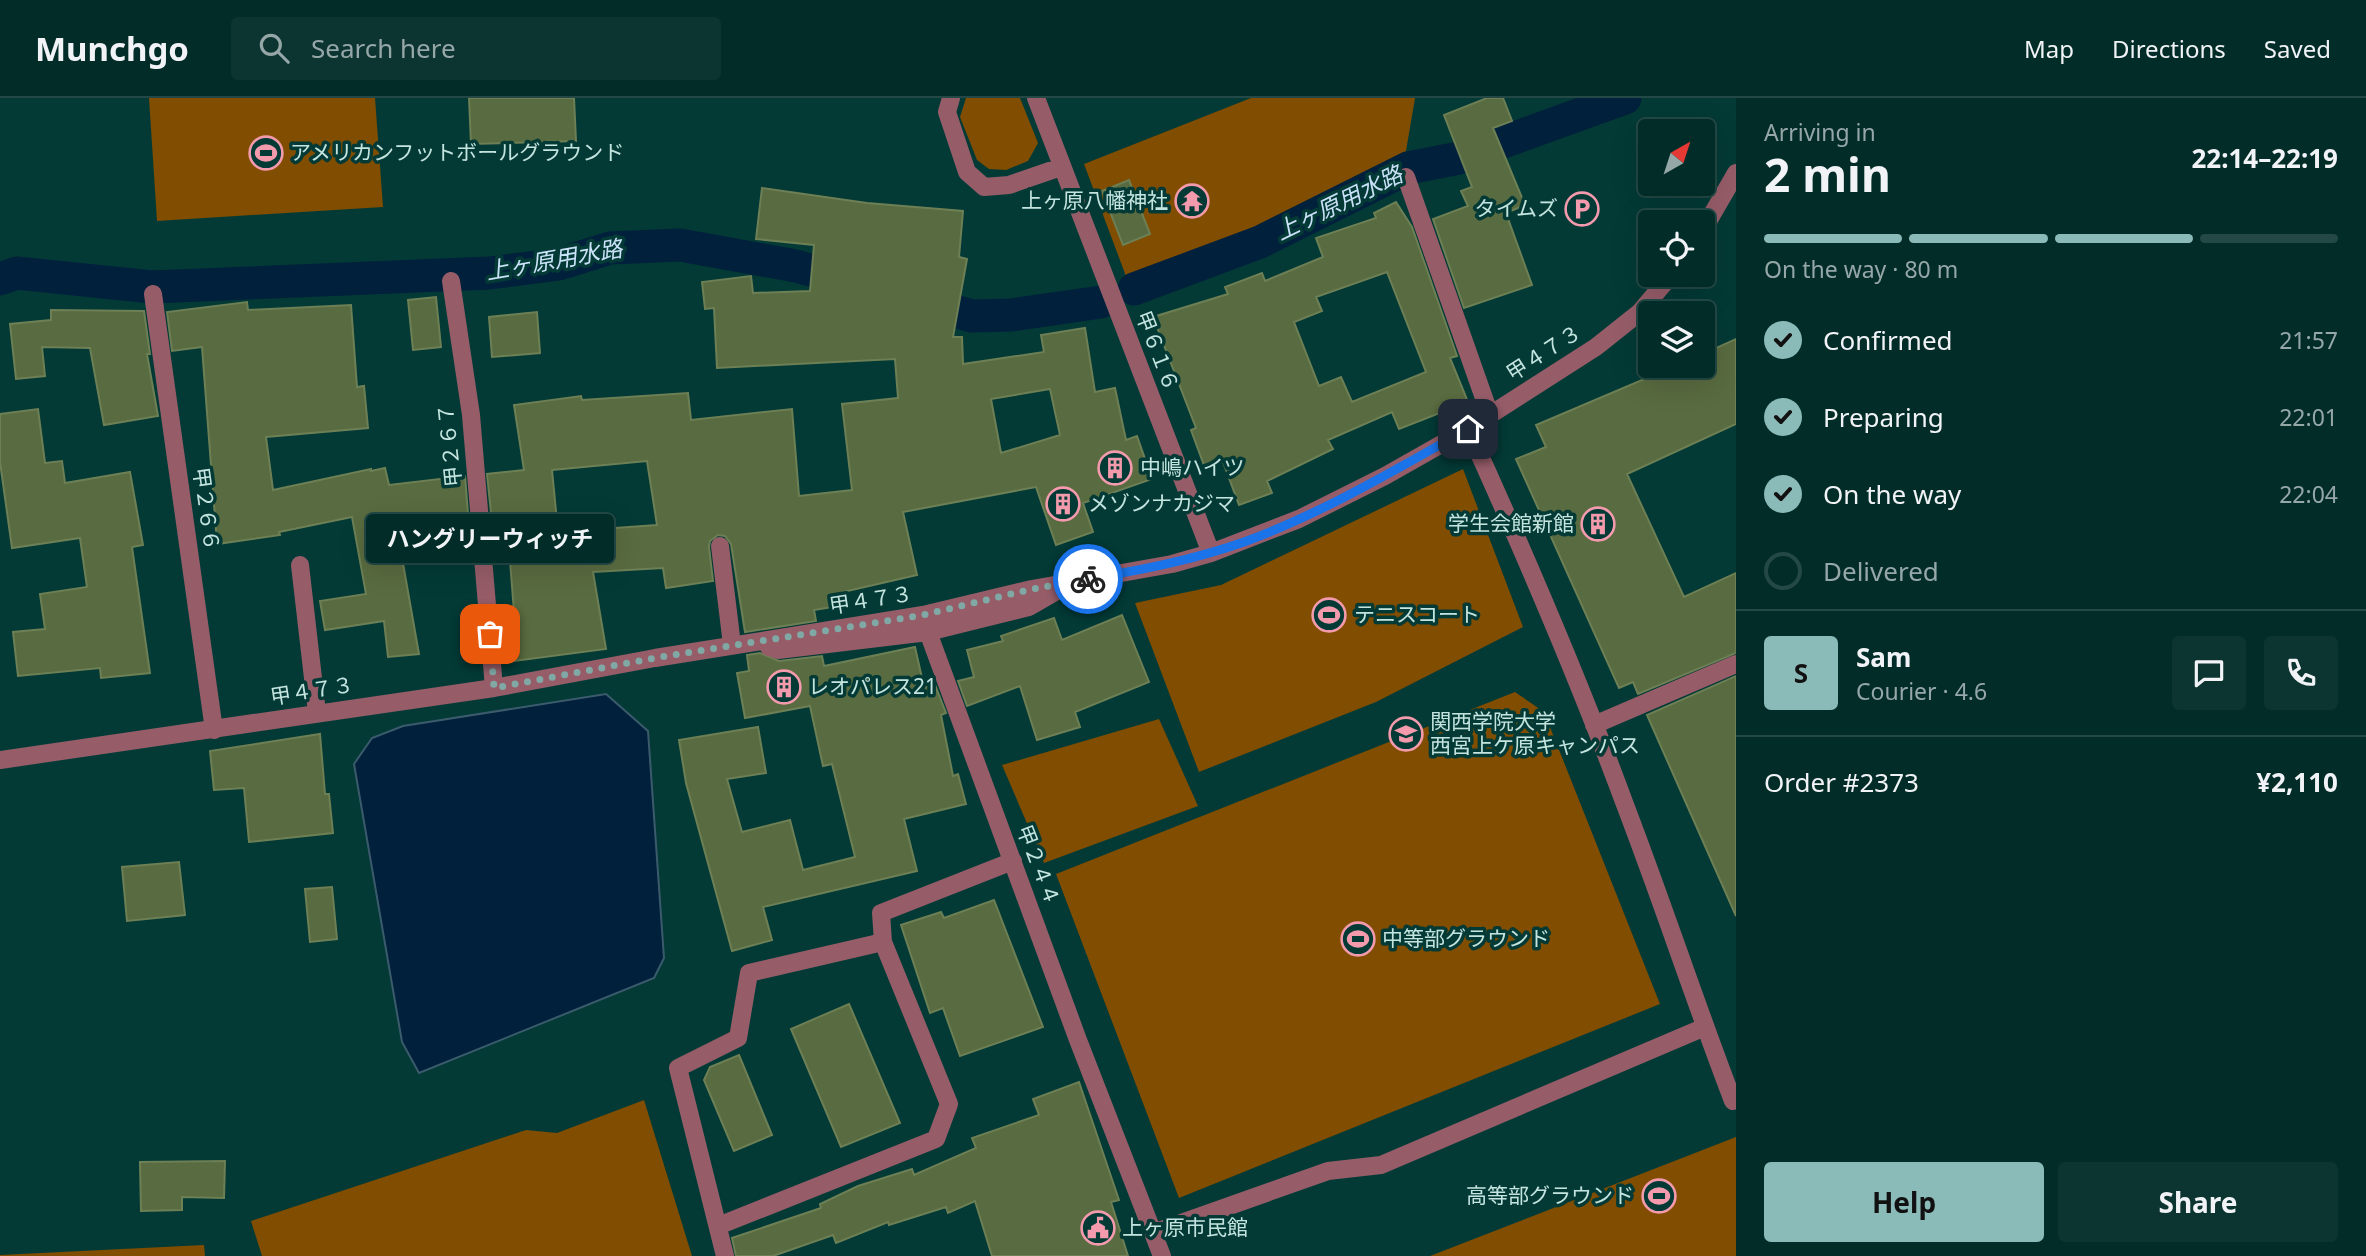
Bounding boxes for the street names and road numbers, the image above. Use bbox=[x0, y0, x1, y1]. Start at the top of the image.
street label: 甲６１６ bbox=[1130, 306, 1186, 395]
street label: 甲４７３ bbox=[1501, 318, 1586, 387]
street label: 甲２６７ bbox=[431, 402, 467, 488]
street label: 甲２６６ bbox=[187, 465, 227, 552]
street label: 甲４７３ bbox=[827, 579, 915, 619]
street label: 甲４７３ bbox=[268, 670, 356, 710]
street label: 甲２４４ bbox=[1011, 820, 1067, 909]

